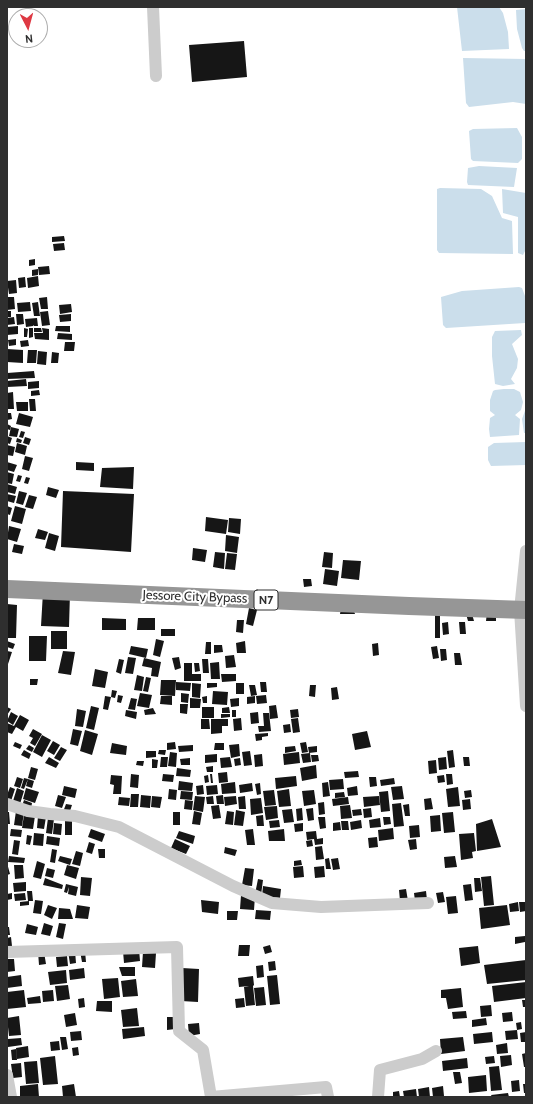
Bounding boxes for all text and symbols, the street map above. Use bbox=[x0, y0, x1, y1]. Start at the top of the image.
north arrow bbox=[8, 8, 48, 48]
text: N bbox=[25, 32, 34, 46]
street label: Jessore City Bypass bbox=[142, 587, 248, 607]
road number: N7 bbox=[254, 590, 278, 610]

